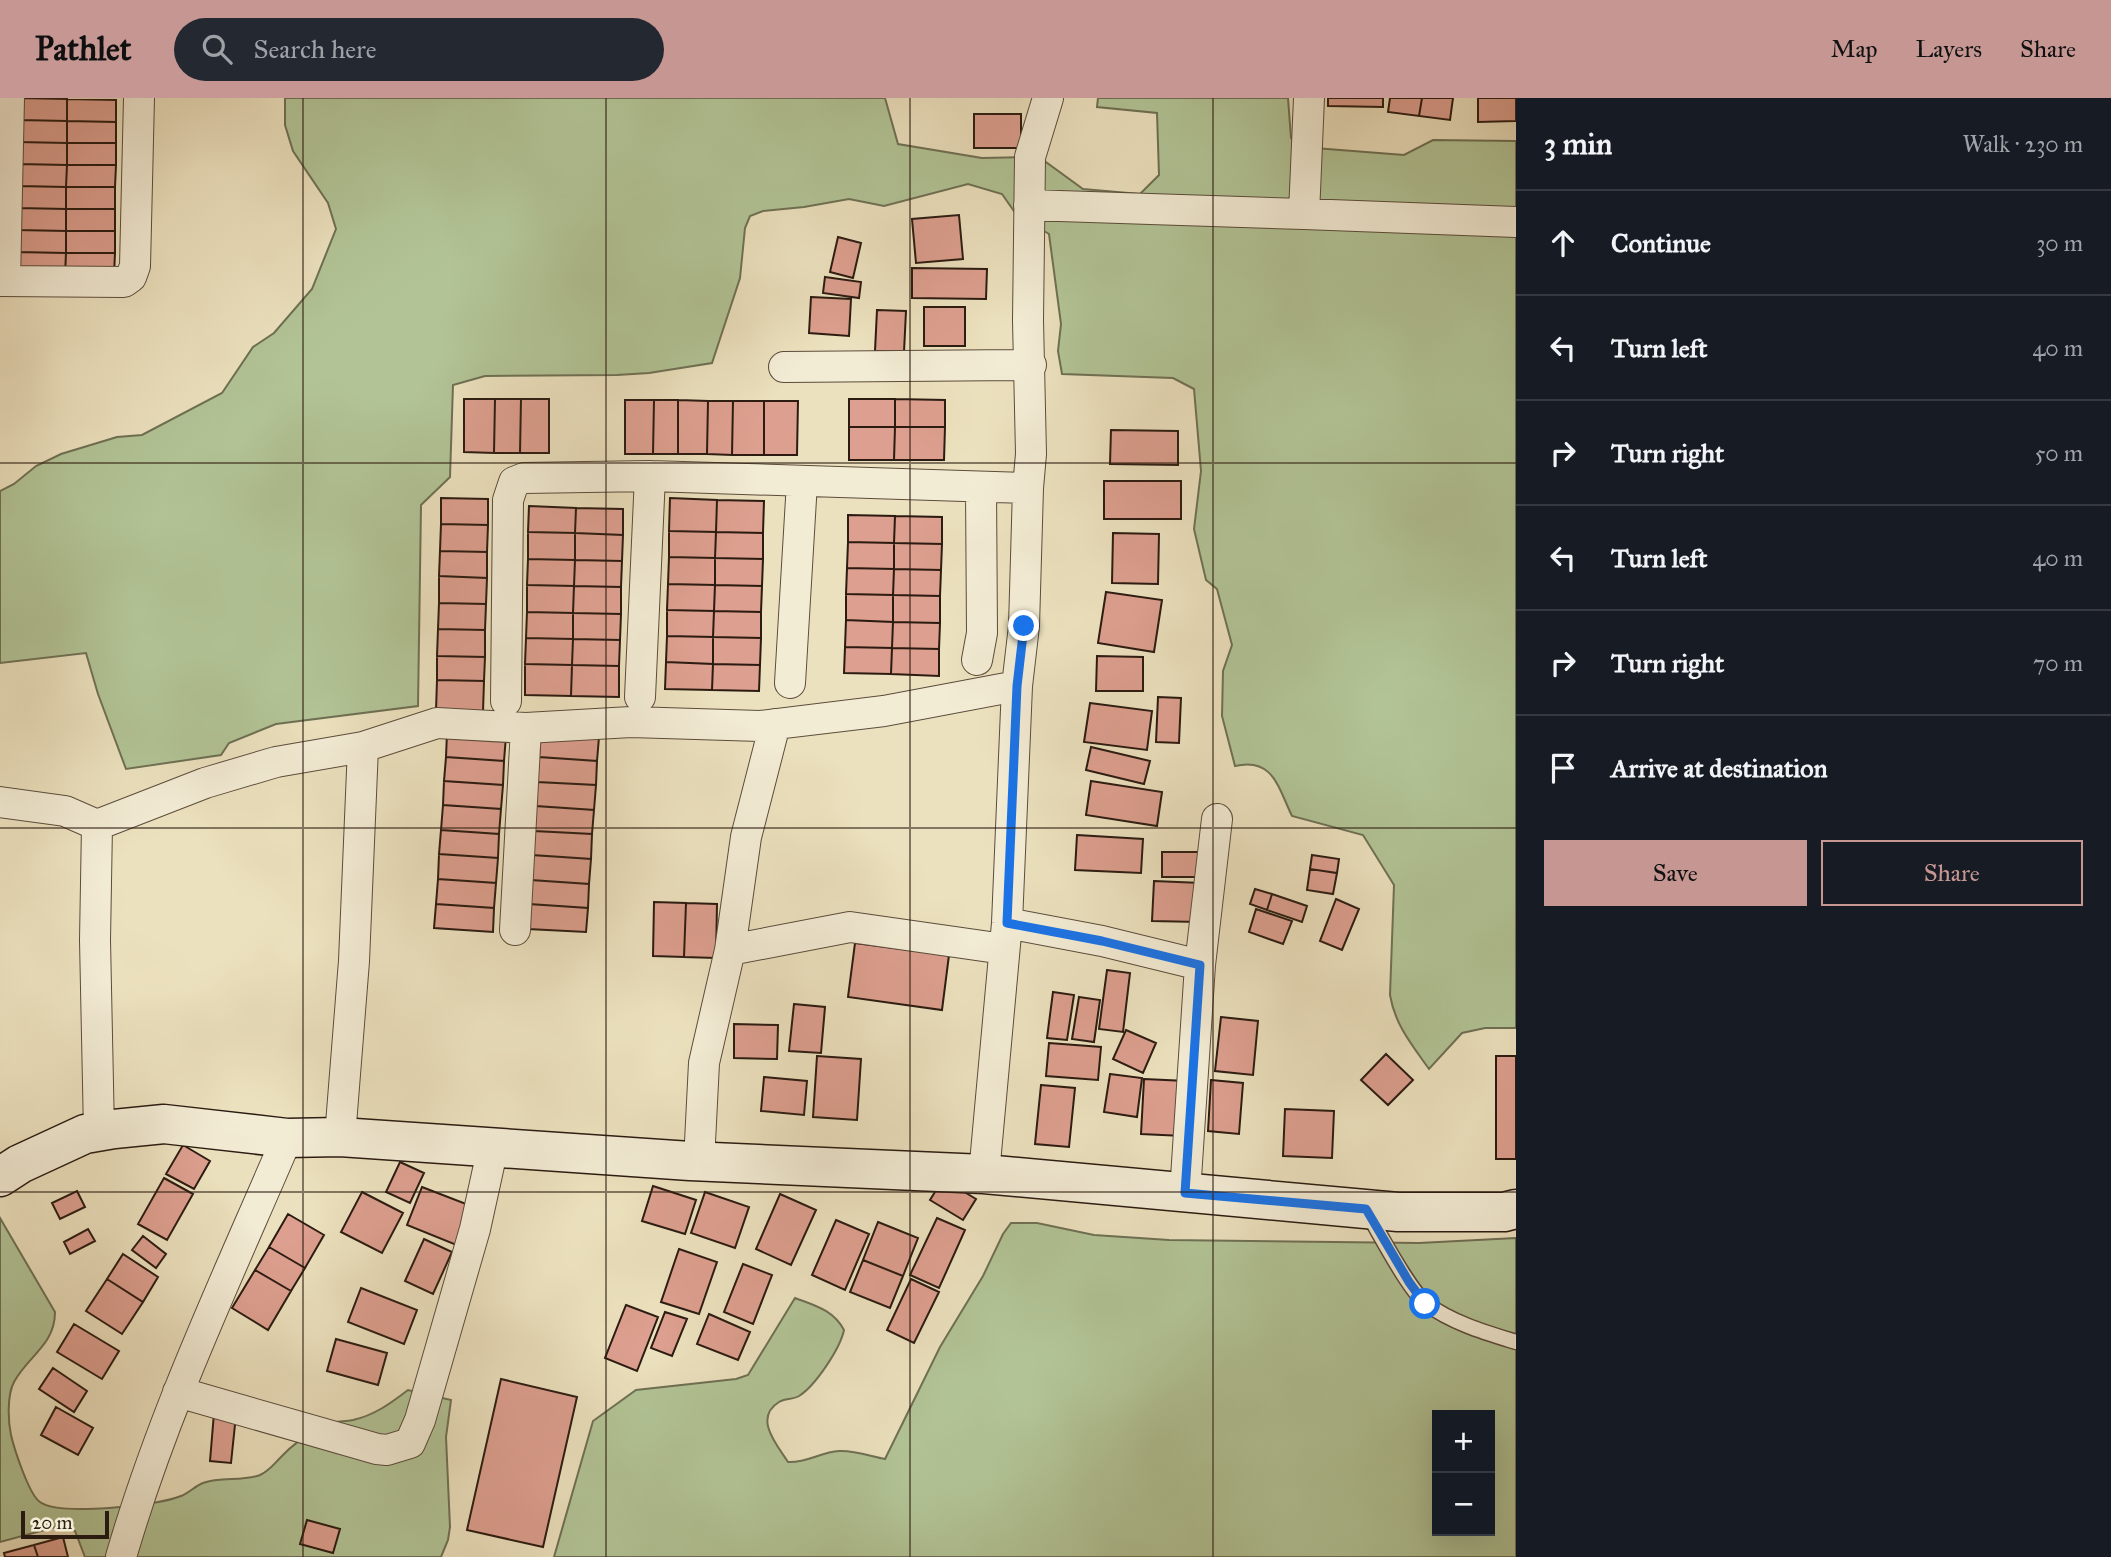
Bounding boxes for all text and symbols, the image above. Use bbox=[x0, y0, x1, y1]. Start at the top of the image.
search box bbox=[174, 18, 664, 81]
text: Pathlet bbox=[35, 29, 132, 69]
icon: search bbox=[198, 30, 236, 68]
text: Search here bbox=[254, 33, 377, 65]
text: Map bbox=[1831, 34, 1878, 64]
text: Layers bbox=[1916, 34, 1982, 64]
text: Share bbox=[2020, 34, 2076, 64]
text: 3 min bbox=[1544, 126, 1612, 162]
text: Walk · 230 m bbox=[1963, 130, 2083, 158]
icon: ahead bbox=[1544, 224, 1582, 262]
text: Continue bbox=[1611, 227, 1711, 259]
text: 30 m bbox=[2036, 229, 2083, 257]
icon: left bbox=[1544, 329, 1582, 367]
text: Turn left bbox=[1611, 332, 1707, 364]
text: 40 m bbox=[2033, 334, 2083, 362]
icon: right bbox=[1544, 434, 1582, 472]
text: Turn right bbox=[1611, 437, 1724, 469]
text: 50 m bbox=[2035, 439, 2083, 467]
icon: left bbox=[1544, 539, 1582, 577]
text: Turn left bbox=[1611, 542, 1707, 574]
text: 40 m bbox=[2033, 544, 2083, 572]
route end bbox=[1008, 610, 1039, 641]
icon: right bbox=[1544, 644, 1582, 682]
text: Turn right bbox=[1611, 647, 1724, 679]
text: 70 m bbox=[2033, 649, 2083, 677]
icon: arrive bbox=[1544, 749, 1582, 787]
text: Arrive at destination bbox=[1611, 752, 1828, 784]
button: Save bbox=[1544, 840, 1807, 906]
button: Share bbox=[1821, 840, 2083, 906]
route start bbox=[1409, 1288, 1440, 1319]
map controls bbox=[1432, 1410, 1495, 1536]
button: + bbox=[1432, 1410, 1495, 1473]
button: − bbox=[1432, 1473, 1495, 1536]
scale bar bbox=[21, 1508, 108, 1540]
text: 20 m bbox=[32, 1511, 73, 1534]

